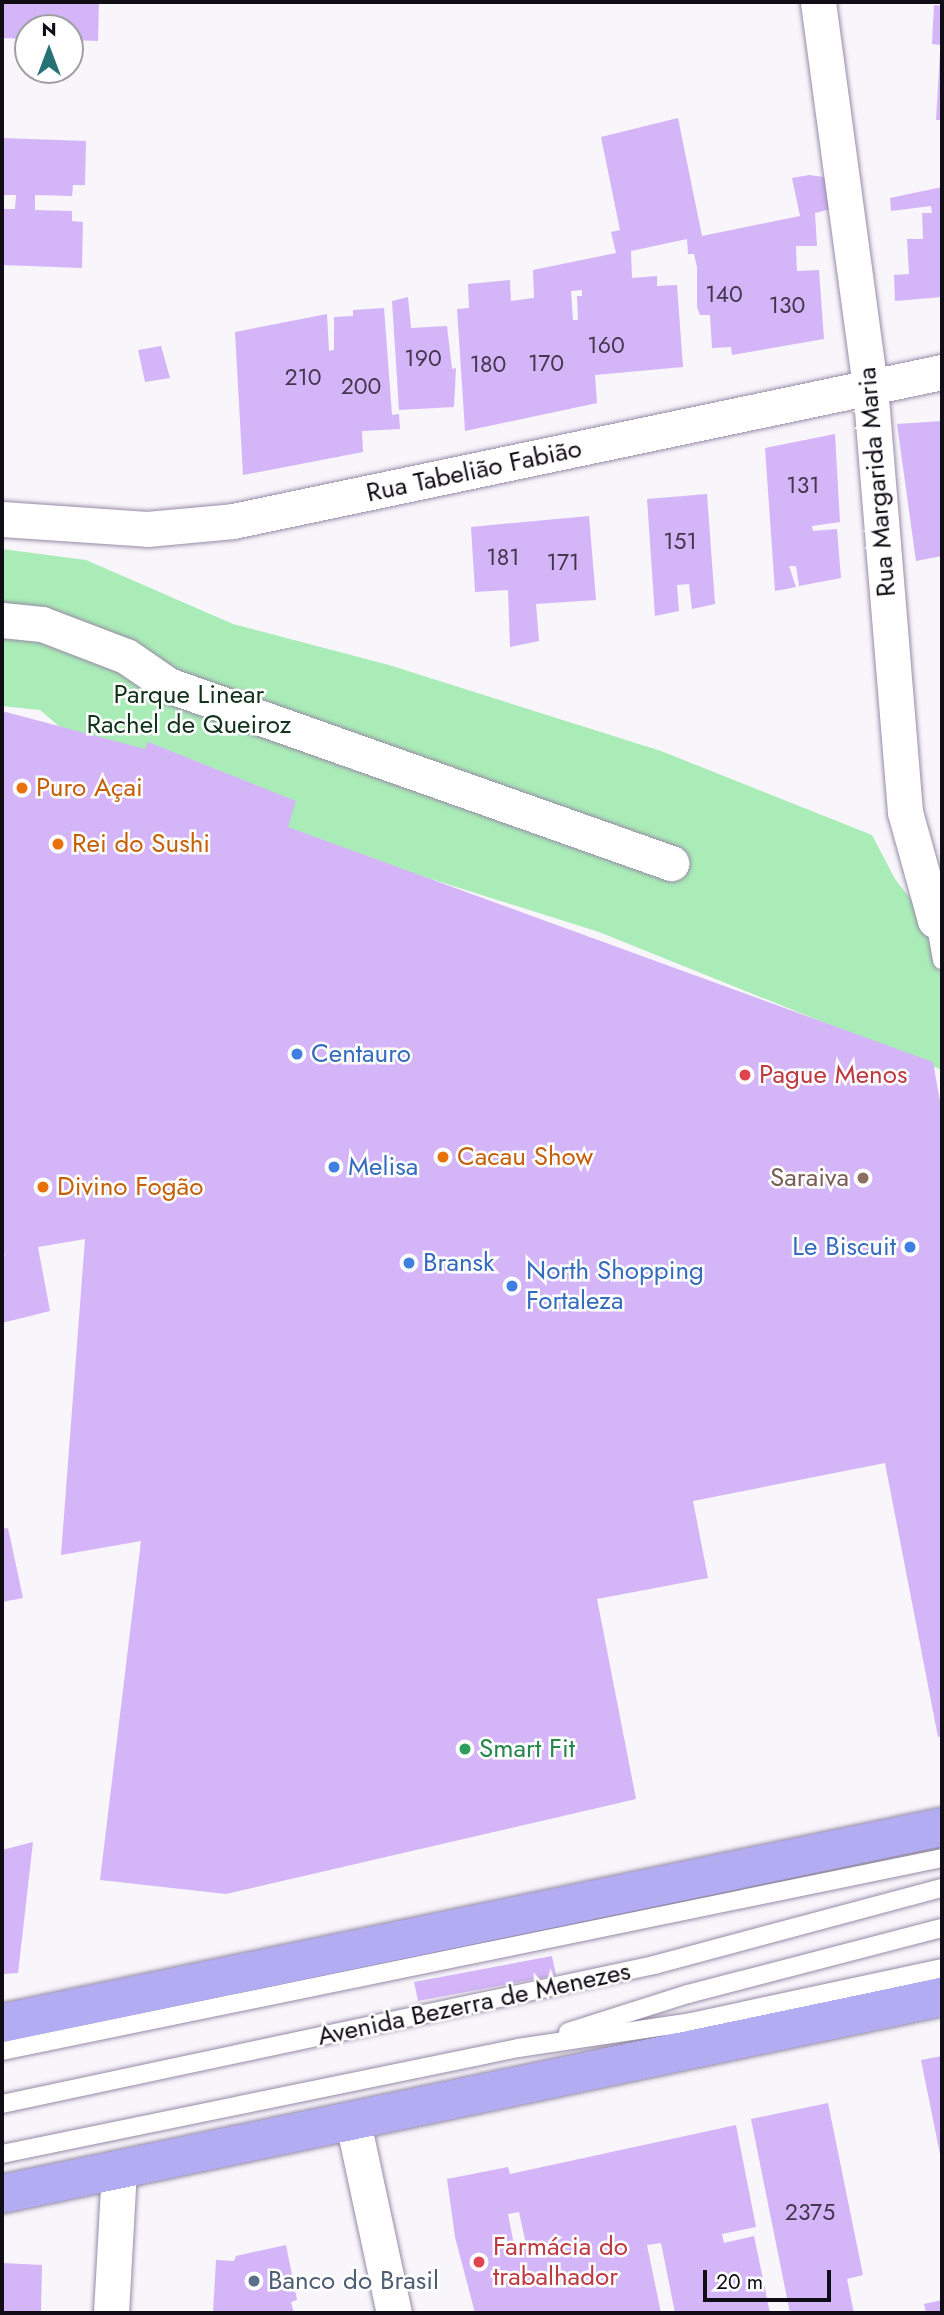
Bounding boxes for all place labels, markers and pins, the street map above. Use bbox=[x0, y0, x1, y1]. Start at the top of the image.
place label: Puro Açai bbox=[36, 772, 143, 804]
marker: Puro Açai bbox=[14, 780, 30, 796]
place label: Rei do Sushi bbox=[72, 828, 210, 860]
marker: Rei do Sushi bbox=[50, 836, 66, 852]
place label: Centauro bbox=[311, 1038, 411, 1070]
marker: Centauro bbox=[289, 1046, 305, 1062]
place label: Pague Menos bbox=[759, 1059, 907, 1091]
marker: Pague Menos bbox=[737, 1067, 753, 1083]
place label: Cacau Show bbox=[457, 1141, 593, 1173]
marker: Cacau Show bbox=[435, 1149, 451, 1165]
place label: Melisa bbox=[348, 1151, 418, 1183]
marker: Melisa bbox=[326, 1159, 342, 1175]
place label: Saraiva bbox=[770, 1162, 849, 1194]
marker: Saraiva bbox=[855, 1170, 871, 1186]
place label: Divino Fogão bbox=[57, 1171, 203, 1203]
marker: Divino Fogão bbox=[35, 1179, 51, 1195]
place label: Le Biscuit bbox=[792, 1231, 896, 1263]
marker: Le Biscuit bbox=[902, 1239, 918, 1255]
place label: Bransk bbox=[423, 1247, 494, 1279]
marker: Bransk bbox=[401, 1255, 417, 1271]
place label: North Shopping Fortaleza bbox=[526, 1255, 704, 1316]
marker: North Shopping Fortaleza bbox=[504, 1278, 520, 1294]
place label: Smart Fit bbox=[479, 1733, 575, 1765]
marker: Smart Fit bbox=[457, 1741, 473, 1757]
place label: Farmácia do trabalhador bbox=[493, 2231, 628, 2292]
marker: Farmácia do trabalhador bbox=[471, 2254, 487, 2270]
place label: Banco do Brasil bbox=[268, 2265, 439, 2297]
marker: Banco do Brasil bbox=[246, 2273, 262, 2289]

